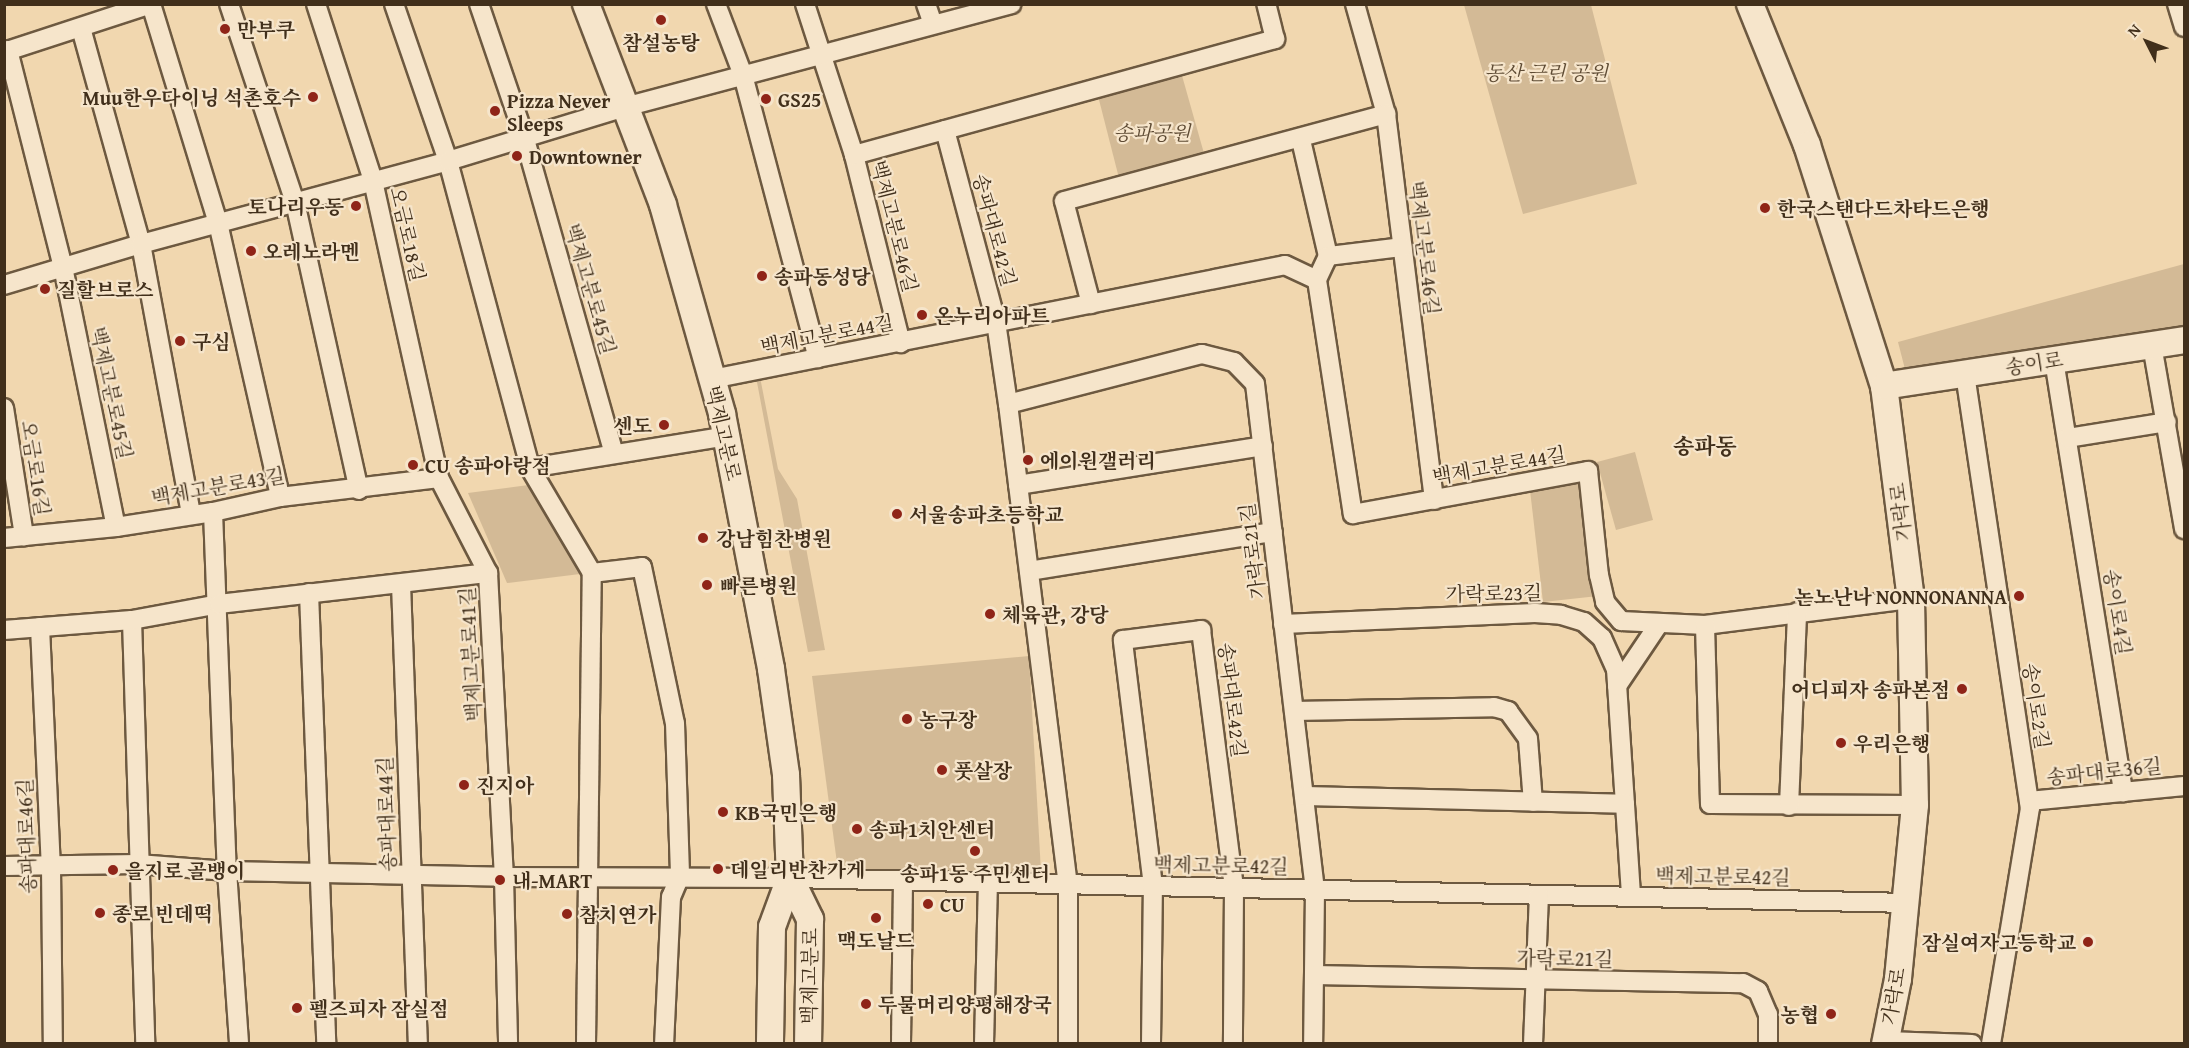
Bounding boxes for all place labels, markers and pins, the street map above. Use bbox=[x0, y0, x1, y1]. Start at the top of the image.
marker: 참설농탕 bbox=[654, 13, 668, 27]
place label: 만부쿠 bbox=[237, 17, 295, 41]
marker: 만부쿠 bbox=[218, 22, 232, 36]
place label: 참설농탕 bbox=[622, 30, 700, 54]
place label: Muu한우다이닝 석촌호수 bbox=[83, 85, 301, 109]
place label: GS25 bbox=[778, 87, 821, 111]
place label: Pizza Never Sleeps bbox=[507, 88, 611, 135]
marker: Muu한우다이닝 석촌호수 bbox=[306, 90, 320, 104]
marker: GS25 bbox=[759, 92, 773, 106]
marker: Pizza Never Sleeps bbox=[488, 104, 502, 118]
place label: Downtowner bbox=[529, 144, 642, 168]
marker: Downtowner bbox=[510, 149, 524, 163]
place label: 토나리우동 bbox=[247, 194, 344, 218]
place label: 한국스탠다드차타드은행 bbox=[1777, 196, 1990, 220]
marker: 토나리우동 bbox=[349, 199, 363, 213]
marker: 한국스탠다드차타드은행 bbox=[1758, 201, 1772, 215]
place label: 오레노라멘 bbox=[263, 239, 360, 263]
marker: 오레노라멘 bbox=[244, 244, 258, 258]
place label: 송파동성당 bbox=[774, 264, 871, 288]
marker: 송파동성당 bbox=[755, 269, 769, 283]
place label: 질할브로스 bbox=[57, 277, 154, 301]
marker: 질할브로스 bbox=[38, 282, 52, 296]
place label: 온누리아파트 bbox=[934, 303, 1050, 327]
marker: 온누리아파트 bbox=[915, 308, 929, 322]
place label: 구심 bbox=[192, 329, 231, 353]
marker: 구심 bbox=[173, 334, 187, 348]
place label: 센도 bbox=[613, 413, 652, 437]
marker: 센도 bbox=[657, 418, 671, 432]
place label: 에이원갤러리 bbox=[1040, 448, 1156, 472]
place label: CU 송파아랑점 bbox=[425, 453, 551, 477]
marker: 에이원갤러리 bbox=[1021, 453, 1035, 467]
marker: CU 송파아랑점 bbox=[406, 458, 420, 472]
place label: 서울송파초등학교 bbox=[909, 502, 1064, 526]
marker: 서울송파초등학교 bbox=[890, 507, 904, 521]
place label: 강남힘찬병원 bbox=[716, 526, 832, 550]
marker: 강남힘찬병원 bbox=[694, 529, 712, 547]
place label: 빠른병원 bbox=[720, 573, 797, 597]
marker: 빠른병원 bbox=[698, 576, 716, 594]
place label: 논노난나 NONNONANNA bbox=[1794, 584, 2007, 608]
marker: 논노난나 NONNONANNA bbox=[2012, 589, 2026, 603]
place label: 체육관, 강당 bbox=[1002, 602, 1109, 626]
marker: 체육관, 강당 bbox=[983, 607, 997, 621]
place label: 어디피자 송파본점 bbox=[1791, 677, 1950, 701]
marker: 어디피자 송파본점 bbox=[1955, 682, 1969, 696]
place label: 농구장 bbox=[919, 707, 977, 731]
marker: 농구장 bbox=[900, 712, 914, 726]
place label: 우리은행 bbox=[1853, 731, 1930, 755]
marker: 우리은행 bbox=[1834, 736, 1848, 750]
place label: 풋살장 bbox=[954, 758, 1012, 782]
marker: 풋살장 bbox=[935, 763, 949, 777]
place label: 진지아 bbox=[476, 773, 534, 797]
marker: 진지아 bbox=[457, 778, 471, 792]
place label: KB국민은행 bbox=[735, 800, 837, 824]
marker: KB국민은행 bbox=[716, 805, 730, 819]
place label: 송파1치안센터 bbox=[869, 817, 995, 841]
marker: 송파1치안센터 bbox=[850, 822, 864, 836]
marker: 송파1동 주민센터 bbox=[968, 844, 982, 858]
place label: 데일리반찬가게 bbox=[730, 857, 865, 881]
place label: 을지로 골뱅이 bbox=[125, 858, 245, 882]
place label: 송파1동 주민센터 bbox=[900, 861, 1050, 885]
marker: 데일리반찬가게 bbox=[711, 862, 725, 876]
marker: 을지로 골뱅이 bbox=[106, 863, 120, 877]
place label: 내-MART bbox=[512, 868, 592, 892]
marker: 내-MART bbox=[493, 873, 507, 887]
place label: CU bbox=[940, 892, 965, 916]
marker: CU bbox=[921, 897, 935, 911]
place label: 종로 빈데떡 bbox=[112, 901, 213, 925]
place label: 참치연가 bbox=[579, 902, 656, 926]
marker: 종로 빈데떡 bbox=[93, 906, 107, 920]
marker: 참치연가 bbox=[560, 907, 574, 921]
marker: 맥도날드 bbox=[869, 911, 883, 925]
place label: 맥도날드 bbox=[837, 928, 915, 952]
place label: 잠실여자고등학교 bbox=[1921, 930, 2076, 954]
marker: 잠실여자고등학교 bbox=[2081, 935, 2095, 949]
place label: 두물머리양평해장국 bbox=[878, 992, 1052, 1016]
place label: 펠즈피자 잠실점 bbox=[309, 996, 449, 1020]
marker: 두물머리양평해장국 bbox=[859, 997, 873, 1011]
marker: 펠즈피자 잠실점 bbox=[290, 1001, 304, 1015]
place label: 농협 bbox=[1780, 1002, 1819, 1026]
marker: 농협 bbox=[1824, 1007, 1838, 1021]

